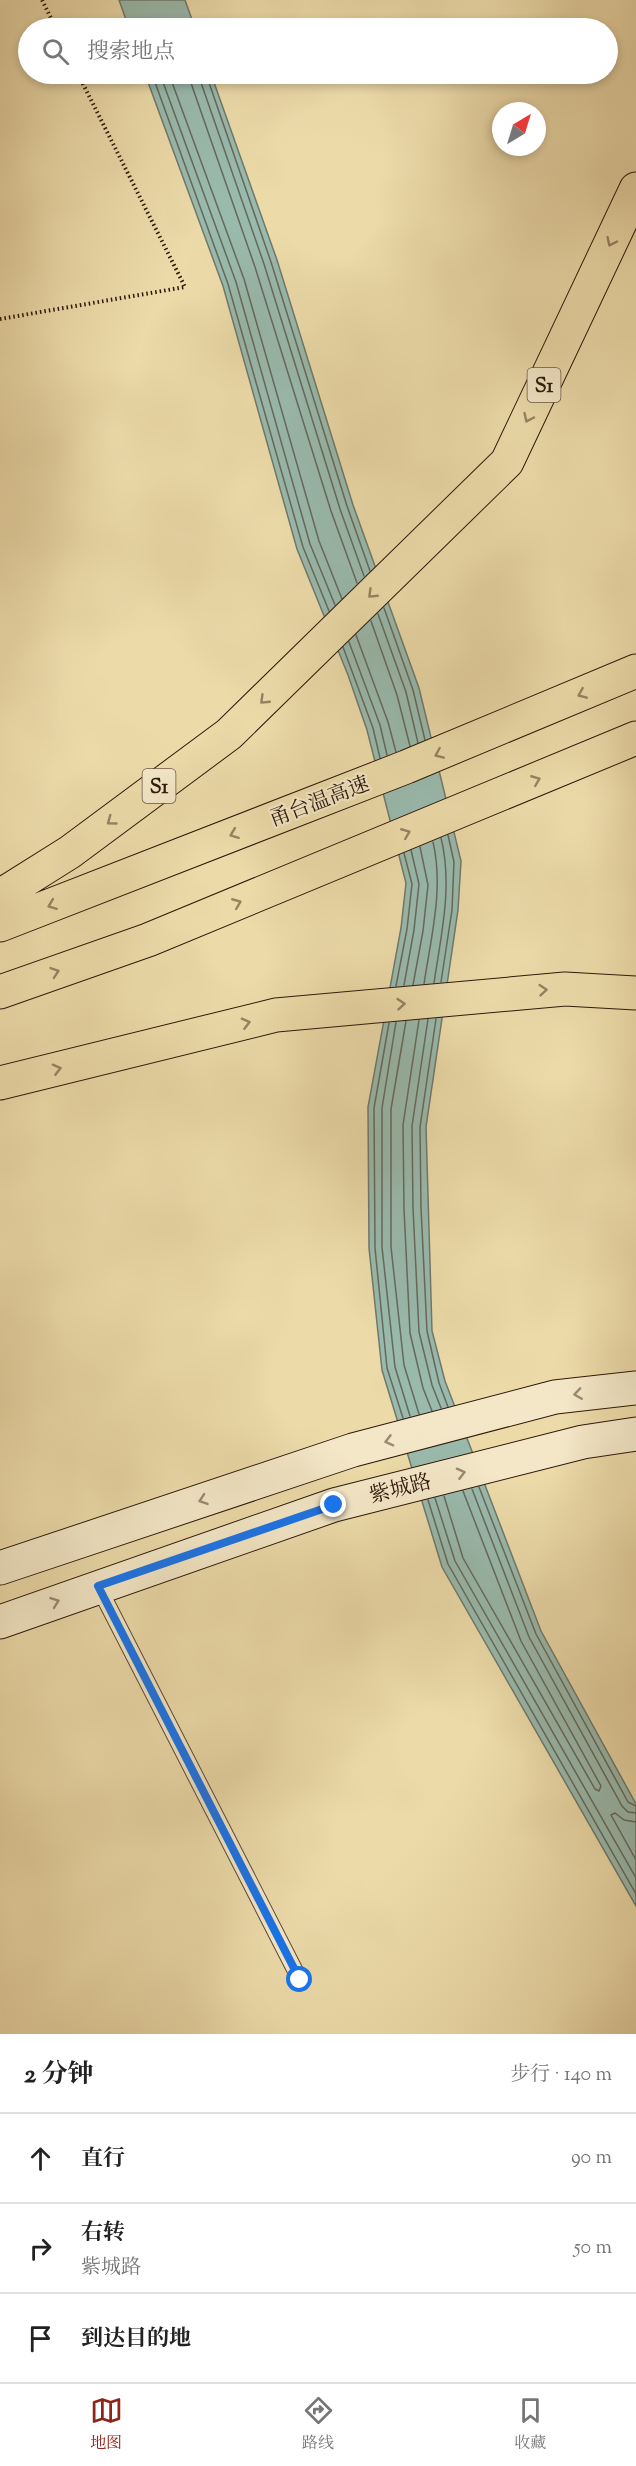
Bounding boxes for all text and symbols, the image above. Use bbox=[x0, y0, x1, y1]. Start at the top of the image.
search box bbox=[18, 18, 618, 84]
icon: search bbox=[39, 35, 72, 68]
text: 搜索地点 bbox=[87, 37, 175, 69]
north arrow bbox=[492, 102, 546, 156]
one-way arrow bbox=[606, 236, 618, 247]
road number: S1 bbox=[528, 368, 560, 402]
one-way arrow bbox=[523, 412, 535, 423]
one-way arrow bbox=[368, 587, 379, 598]
one-way arrow bbox=[577, 687, 588, 699]
one-way arrow bbox=[260, 693, 271, 704]
one-way arrow bbox=[434, 746, 445, 758]
road number: S1 bbox=[142, 769, 176, 803]
street label: 甬台温高速 bbox=[265, 770, 374, 836]
one-way arrow bbox=[530, 775, 541, 787]
one-way arrow bbox=[107, 814, 118, 825]
one-way arrow bbox=[229, 827, 240, 839]
one-way arrow bbox=[399, 828, 410, 840]
one-way arrow bbox=[48, 898, 59, 910]
one-way arrow bbox=[231, 898, 242, 910]
one-way arrow bbox=[49, 967, 60, 980]
one-way arrow bbox=[538, 984, 547, 997]
one-way arrow bbox=[396, 998, 406, 1011]
one-way arrow bbox=[241, 1017, 251, 1030]
one-way arrow bbox=[52, 1064, 62, 1077]
one-way arrow bbox=[573, 1387, 582, 1400]
one-way arrow bbox=[384, 1433, 394, 1446]
street label: 紫城路 bbox=[366, 1468, 435, 1512]
one-way arrow bbox=[455, 1468, 466, 1480]
route end bbox=[320, 1491, 346, 1517]
one-way arrow bbox=[198, 1493, 209, 1505]
one-way arrow bbox=[49, 1597, 60, 1609]
route start bbox=[286, 1966, 312, 1992]
text: 2 分钟 bbox=[24, 2057, 94, 2094]
text: 步行 · 140 m bbox=[510, 2061, 612, 2090]
icon: ahead bbox=[24, 2142, 57, 2175]
text: 直行 bbox=[81, 2144, 125, 2176]
text: 90 m bbox=[571, 2144, 612, 2173]
text: 右转 bbox=[81, 2218, 125, 2250]
icon: right bbox=[24, 2232, 57, 2265]
text: 50 m bbox=[574, 2234, 612, 2263]
text: 紫城路 bbox=[81, 2254, 141, 2283]
icon: arrive bbox=[24, 2322, 57, 2355]
text: 到达目的地 bbox=[81, 2324, 191, 2356]
tab: 地图 bbox=[90, 2394, 123, 2456]
tab: 路线 bbox=[302, 2394, 335, 2456]
tab: 收藏 bbox=[514, 2394, 547, 2456]

